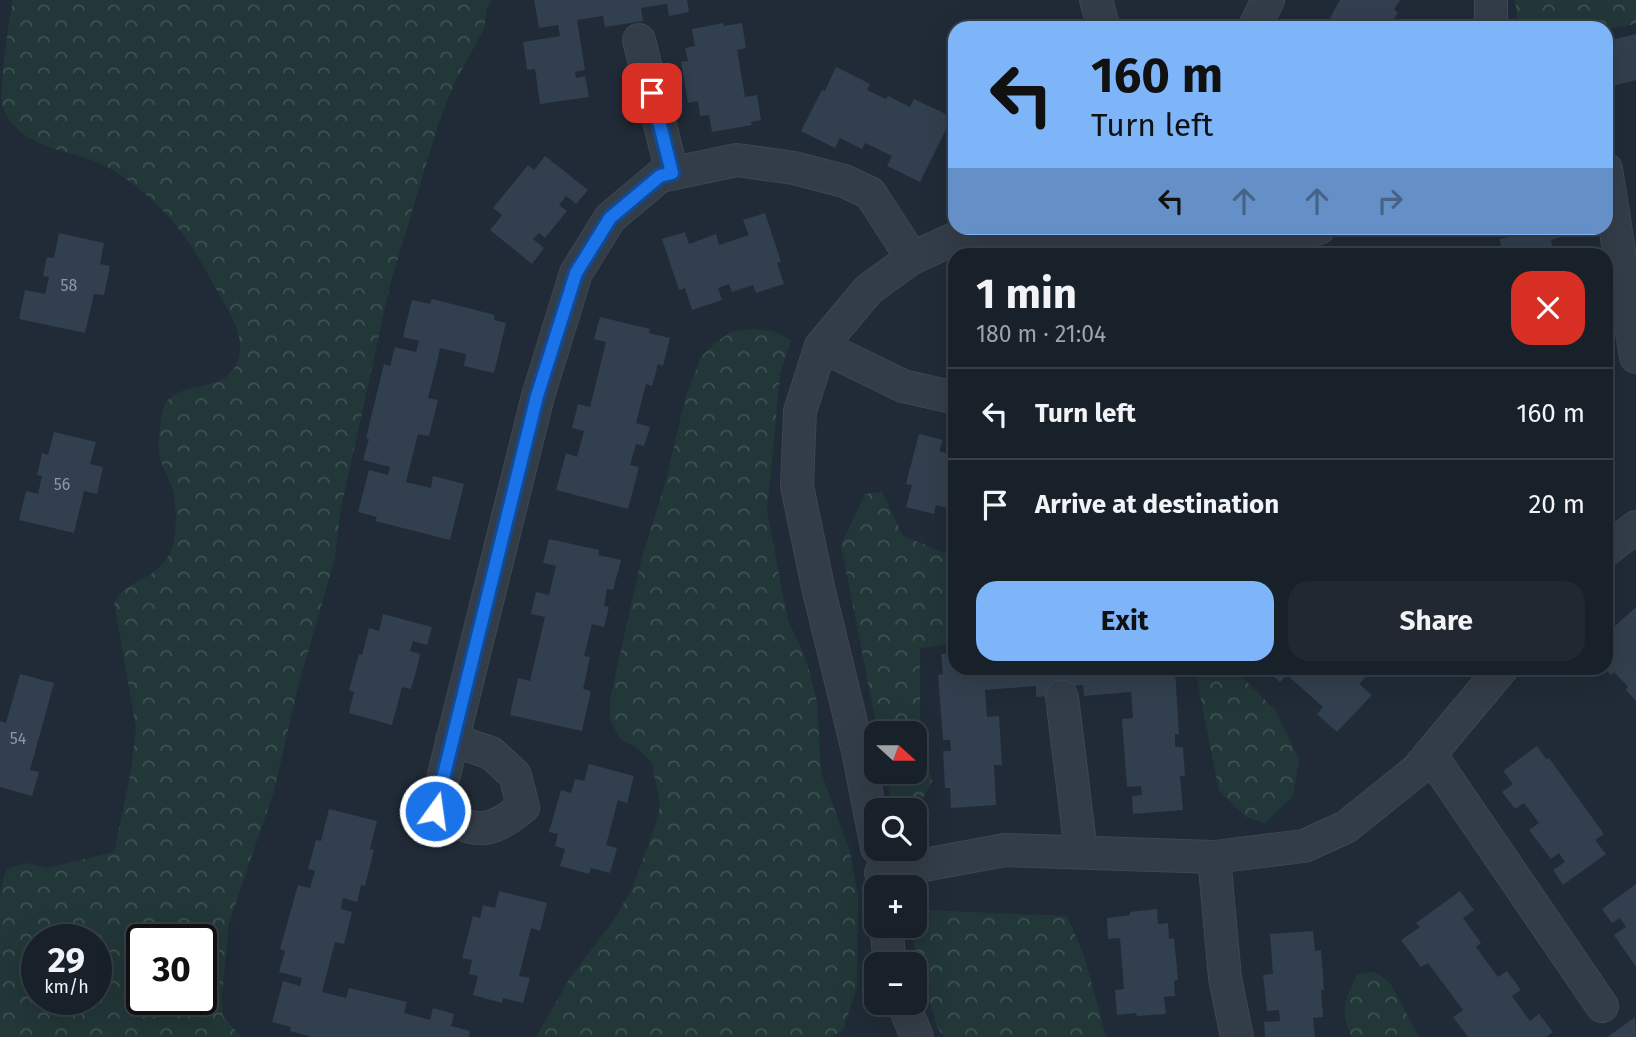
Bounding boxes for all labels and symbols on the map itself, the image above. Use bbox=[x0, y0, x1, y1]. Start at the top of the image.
pin bbox=[622, 63, 682, 123]
house number: 58 bbox=[61, 276, 78, 295]
house number: 56 bbox=[54, 475, 70, 494]
north arrow bbox=[864, 721, 928, 784]
house number: 54 bbox=[10, 729, 27, 748]
position arrow bbox=[398, 774, 472, 848]
speed limit sign: 30 bbox=[126, 924, 217, 1015]

